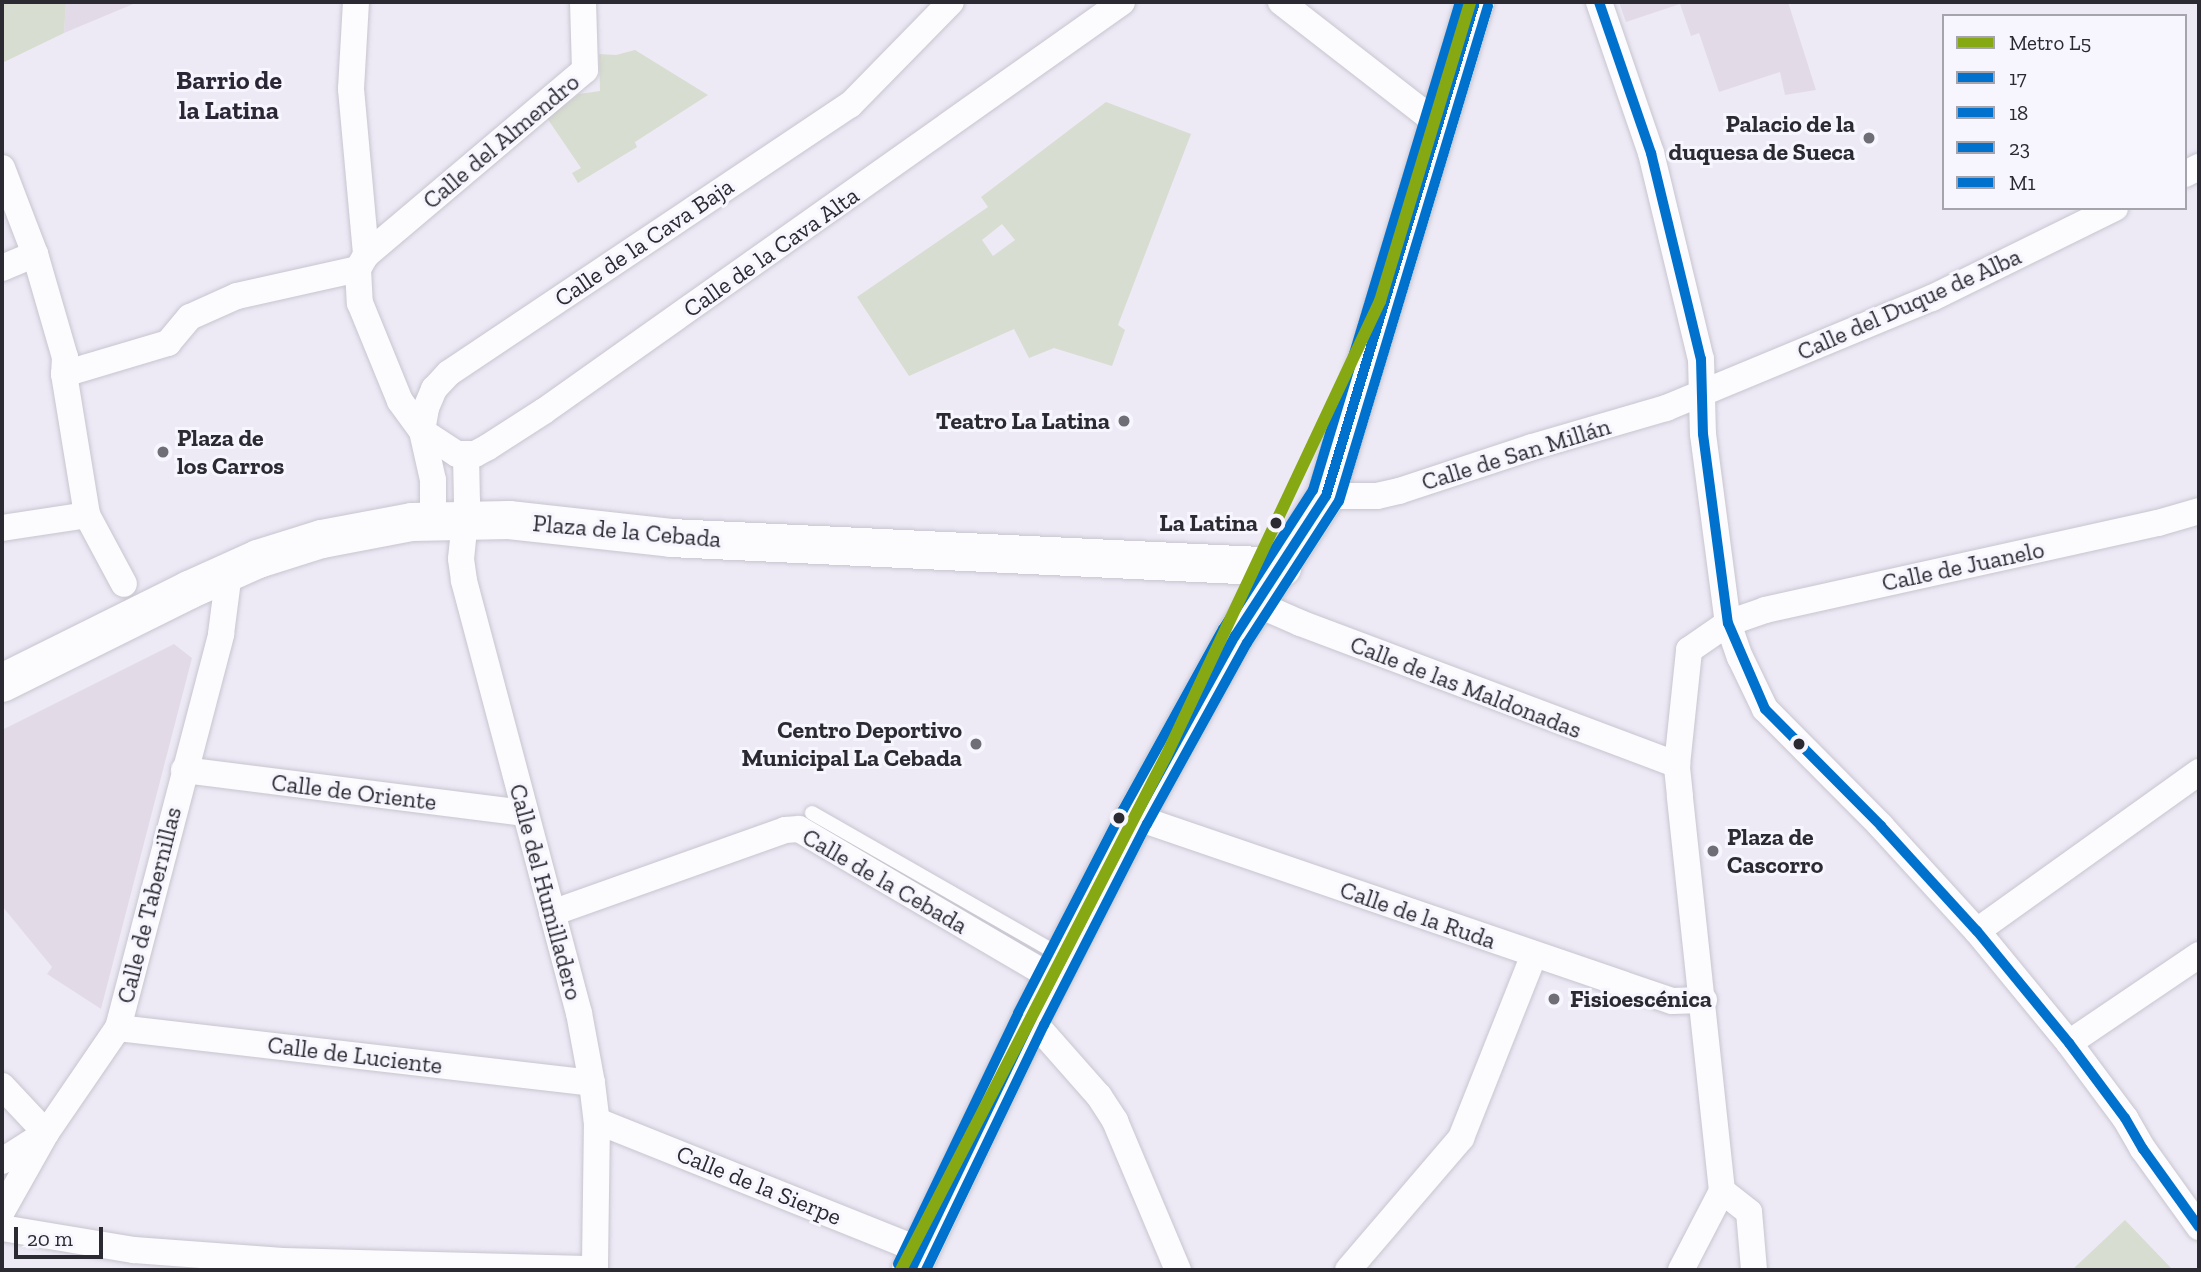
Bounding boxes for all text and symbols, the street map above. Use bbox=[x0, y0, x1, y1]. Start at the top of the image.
legend bbox=[1942, 14, 2187, 210]
text: Metro L5 bbox=[2009, 30, 2091, 55]
district label: Barrio de la Latina bbox=[176, 65, 282, 126]
text: 17 bbox=[2009, 65, 2027, 90]
street label: Calle del Almendro bbox=[417, 67, 585, 215]
text: 18 bbox=[2009, 100, 2028, 125]
place label: Palacio de la duquesa de Sueca bbox=[1669, 110, 1855, 166]
marker: Palacio de la duquesa de Sueca bbox=[1861, 130, 1877, 146]
text: 23 bbox=[2009, 135, 2030, 160]
text: M1 bbox=[2009, 170, 2036, 195]
street label: Calle de la Cava Baja bbox=[549, 171, 739, 313]
street label: Calle de la Cava Alta bbox=[677, 180, 865, 324]
street label: Calle del Duque de Alba bbox=[1792, 242, 2026, 366]
place label: Teatro La Latina bbox=[936, 407, 1110, 435]
street label: Calle de San Millán bbox=[1418, 412, 1614, 496]
marker: Teatro La Latina bbox=[1116, 413, 1132, 429]
place label: Plaza de los Carros bbox=[177, 424, 284, 480]
marker: Plaza de los Carros bbox=[155, 444, 171, 460]
street label: Plaza de la Cebada bbox=[531, 508, 723, 554]
place label: La Latina bbox=[1159, 509, 1258, 537]
marker: La Latina bbox=[1264, 511, 1288, 535]
street label: Calle de Juanelo bbox=[1879, 535, 2047, 597]
street label: Calle de las Maldonadas bbox=[1346, 630, 1586, 744]
place label: Centro Deportivo Municipal La Cebada bbox=[741, 716, 962, 772]
marker: Centro Deportivo Municipal La Cebada bbox=[968, 736, 984, 752]
unlabelled marker bbox=[1792, 737, 1806, 751]
street label: Calle de Oriente bbox=[270, 768, 438, 816]
street label: Calle del Humilladero bbox=[503, 781, 589, 1003]
street label: Calle de Tabernillas bbox=[111, 804, 187, 1006]
unlabelled marker bbox=[1112, 811, 1126, 825]
street label: Calle de la Cebada bbox=[797, 822, 973, 940]
place label: Plaza de Cascorro bbox=[1727, 823, 1823, 879]
marker: Plaza de Cascorro bbox=[1705, 843, 1721, 859]
street label: Calle de la Ruda bbox=[1336, 875, 1500, 955]
place label: Fisioescénica bbox=[1570, 985, 1712, 1013]
marker: Fisioescénica bbox=[1544, 989, 1564, 1009]
street label: Calle de Luciente bbox=[266, 1030, 444, 1080]
street label: Calle de la Sierpe bbox=[672, 1139, 846, 1231]
scale bar bbox=[18, 1212, 107, 1256]
text: 20 m bbox=[27, 1226, 73, 1251]

